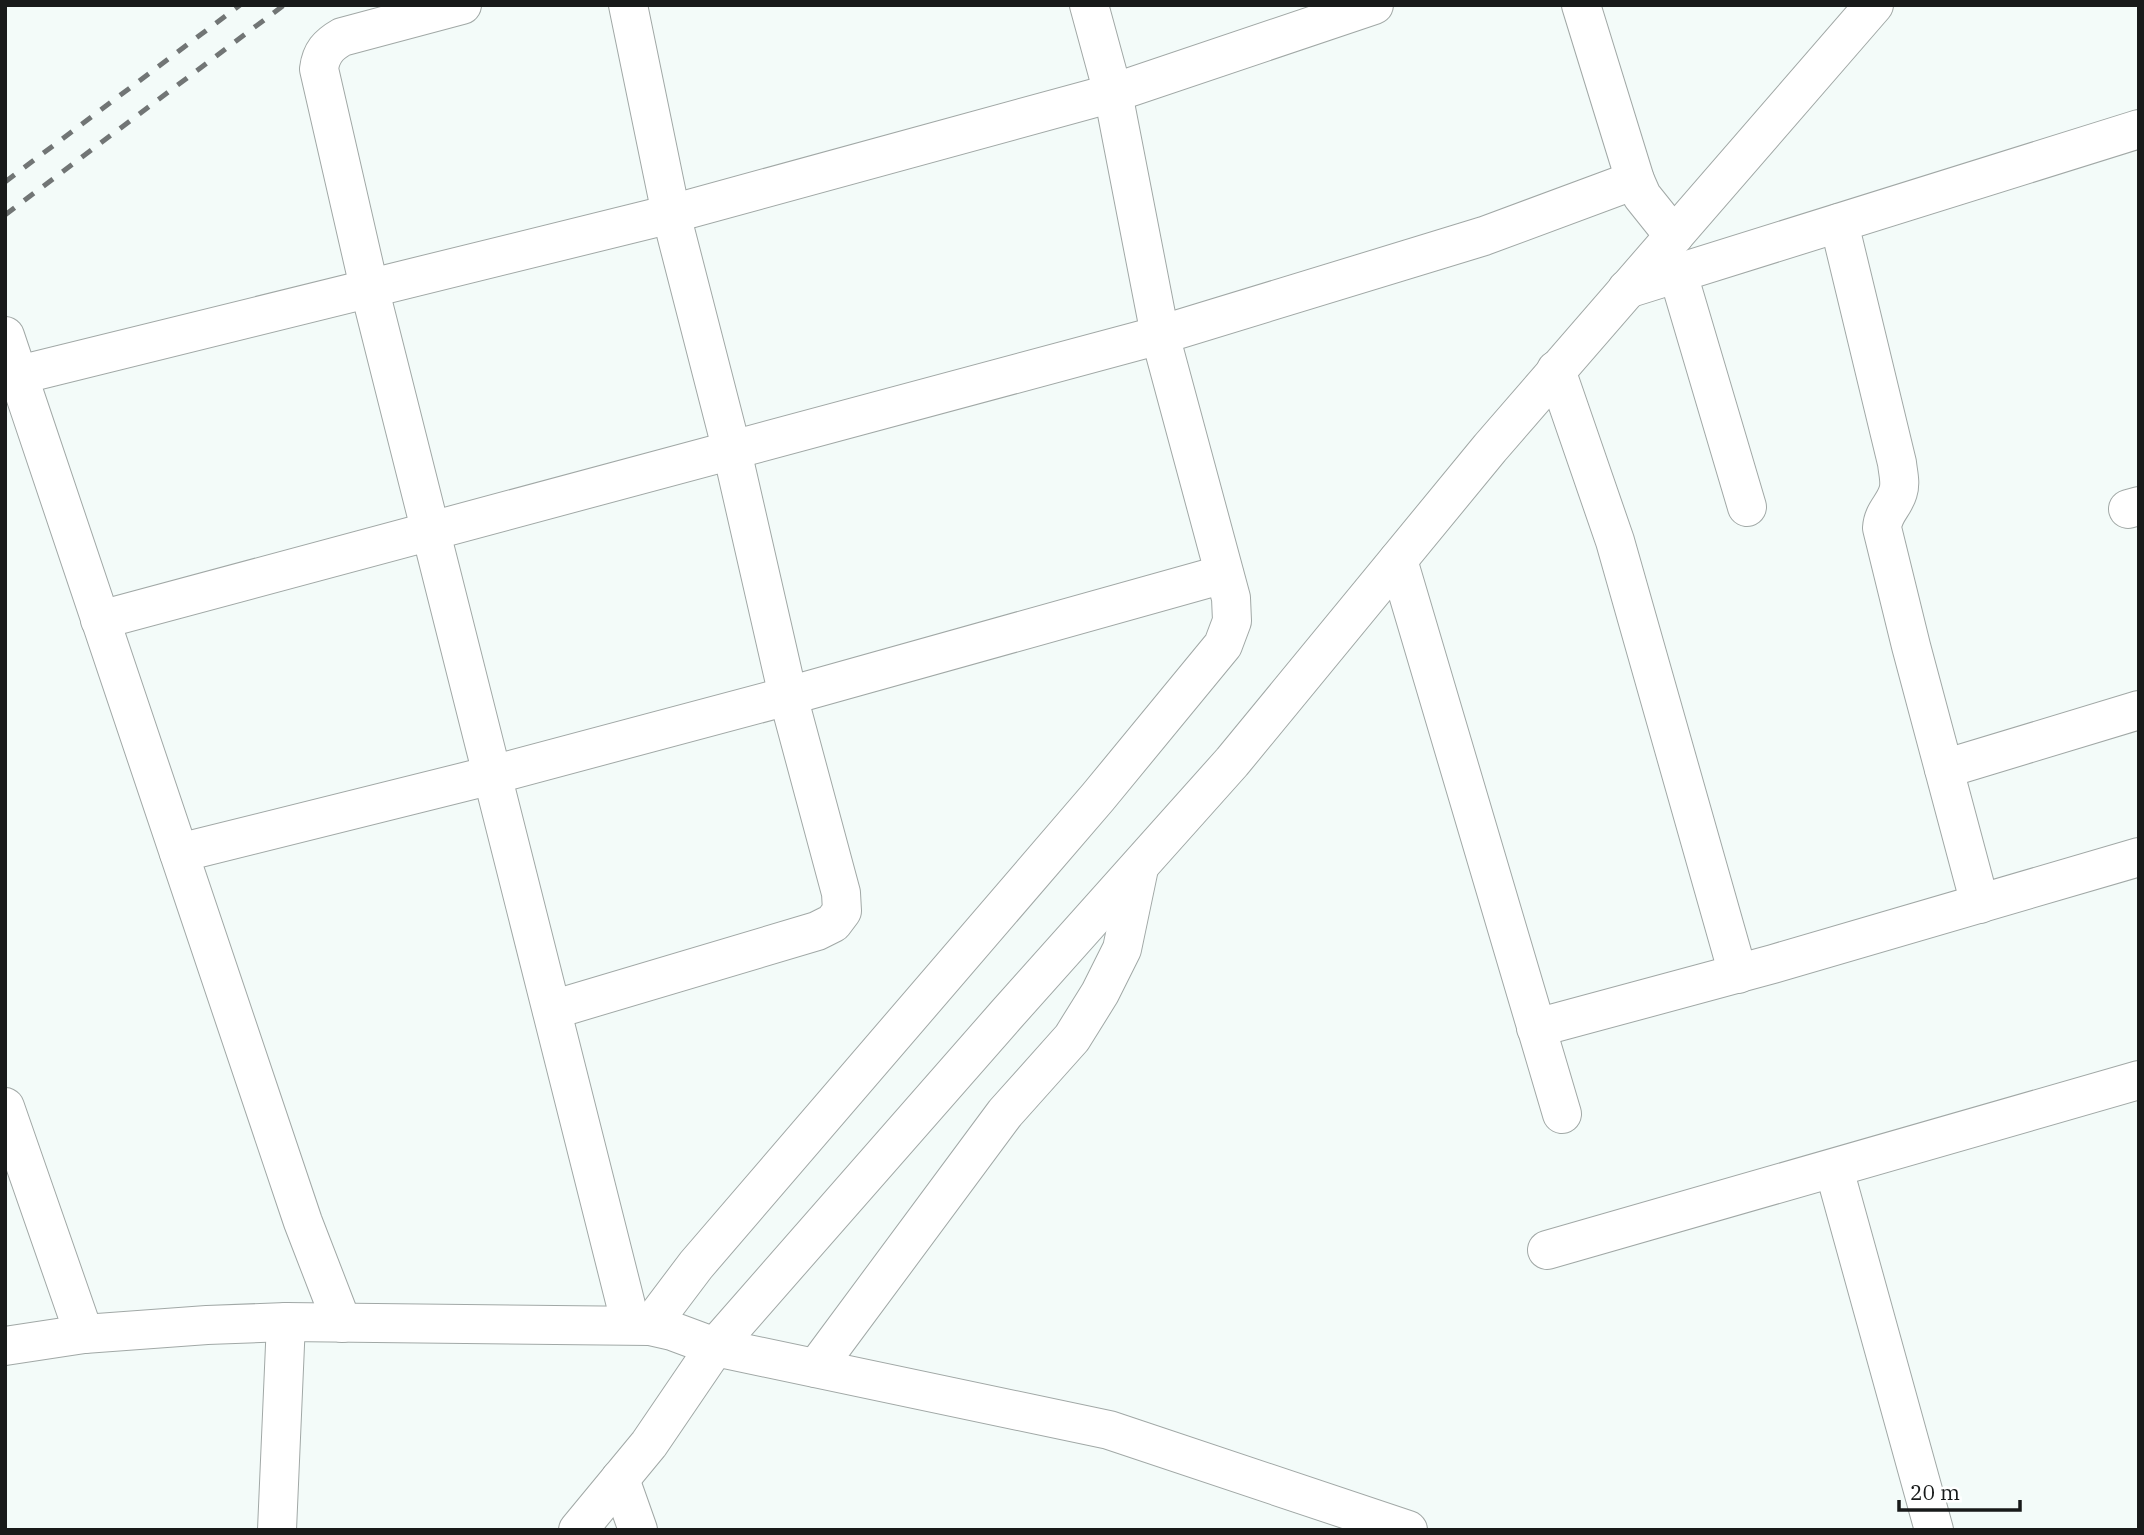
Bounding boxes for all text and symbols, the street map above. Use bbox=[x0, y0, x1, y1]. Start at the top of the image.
scale bar bbox=[1899, 1468, 2020, 1512]
text: 20 m bbox=[1910, 1478, 1960, 1506]

